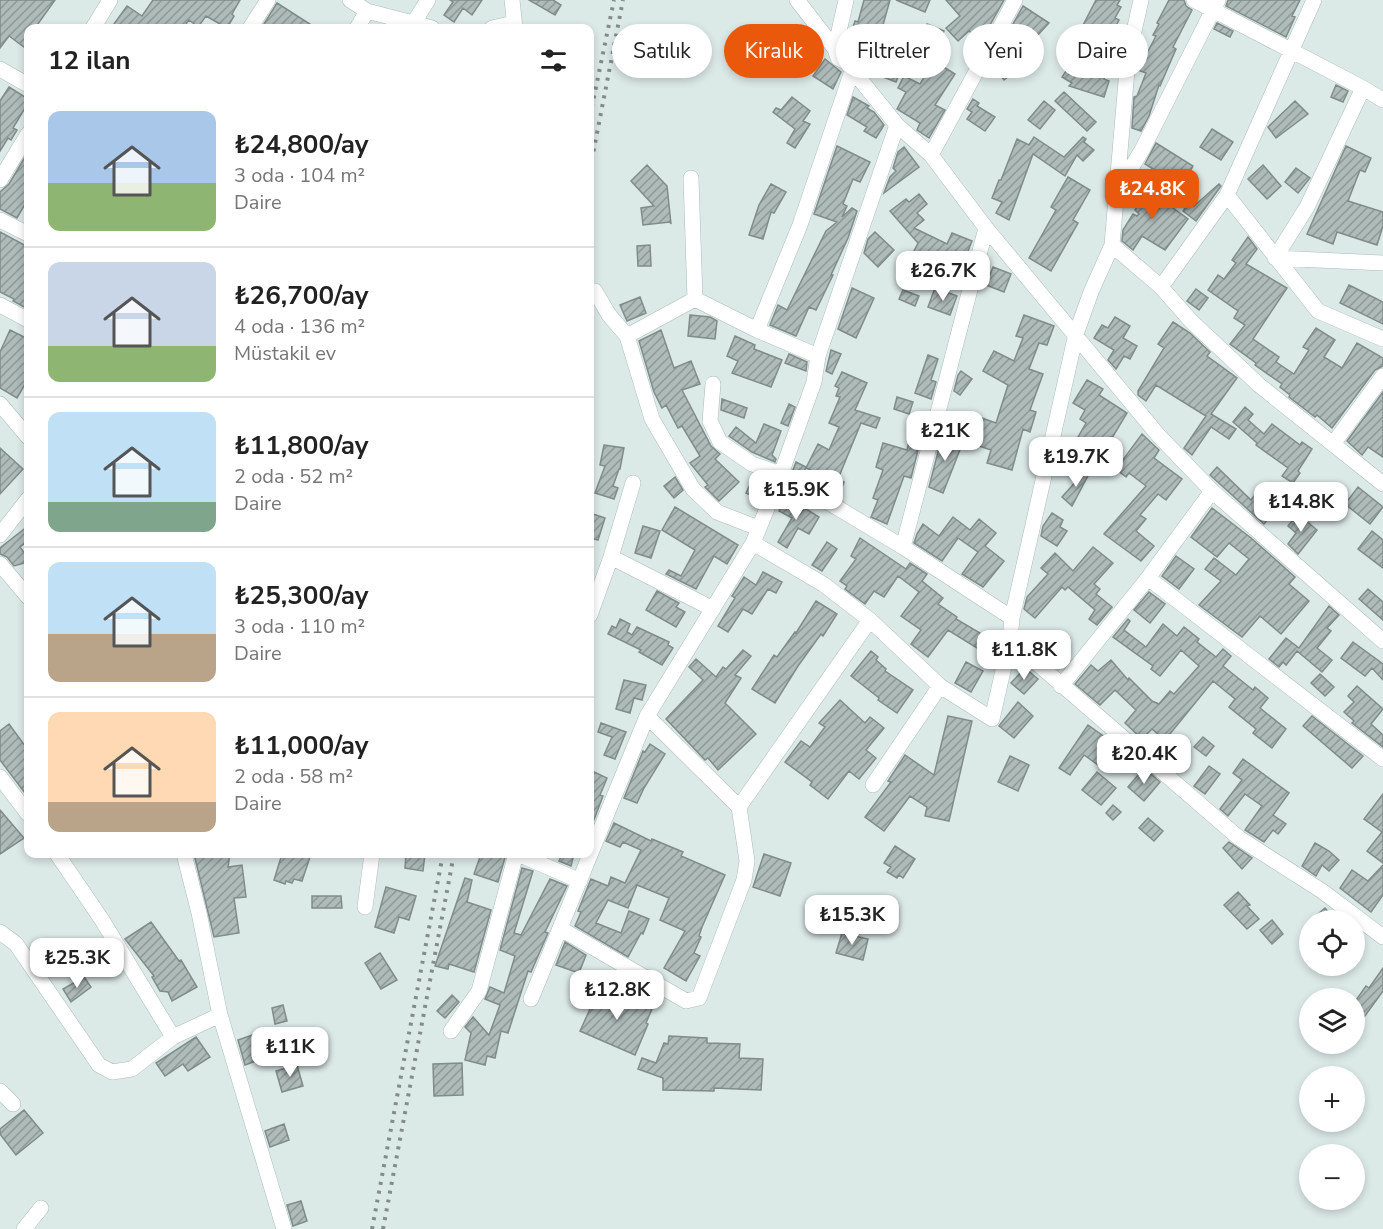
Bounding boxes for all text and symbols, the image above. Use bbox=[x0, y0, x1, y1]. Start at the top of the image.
chip: Satılık bbox=[612, 24, 712, 78]
chip: Kiralık bbox=[724, 24, 824, 78]
chip: Filtreler bbox=[836, 24, 951, 78]
chip: Yeni bbox=[963, 24, 1044, 78]
chip: Daire bbox=[1056, 24, 1148, 78]
text: 12 ilan bbox=[48, 43, 131, 78]
icon: filters bbox=[537, 44, 570, 77]
text: ₺24,800/ay bbox=[234, 127, 368, 162]
icon: home bbox=[96, 135, 168, 207]
text: 3 oda · 104 m² bbox=[234, 162, 365, 189]
pin: ₺24.8K bbox=[1103, 169, 1201, 220]
text: ₺24.8K bbox=[1119, 175, 1185, 202]
text: Daire bbox=[234, 189, 282, 216]
pin: ₺26.7K bbox=[894, 251, 992, 302]
text: ₺26.7K bbox=[910, 257, 976, 284]
text: ₺26,700/ay bbox=[234, 278, 368, 313]
icon: home bbox=[96, 286, 168, 358]
text: 4 oda · 136 m² bbox=[234, 313, 365, 340]
text: Müstakil ev bbox=[234, 340, 336, 367]
pin: ₺21K bbox=[909, 411, 981, 462]
text: ₺21K bbox=[920, 417, 970, 444]
text: ₺11,800/ay bbox=[234, 428, 368, 463]
icon: home bbox=[96, 436, 168, 508]
pin: ₺19.7K bbox=[1027, 437, 1125, 488]
text: ₺19.7K bbox=[1043, 443, 1109, 470]
text: 2 oda · 52 m² bbox=[234, 463, 353, 490]
pin: ₺15.9K bbox=[747, 470, 845, 521]
text: ₺15.9K bbox=[763, 476, 829, 503]
pin: ₺14.8K bbox=[1252, 482, 1350, 533]
text: ₺14.8K bbox=[1268, 488, 1334, 515]
text: Daire bbox=[234, 490, 282, 517]
text: ₺25,300/ay bbox=[234, 578, 368, 613]
icon: home bbox=[96, 586, 168, 658]
text: 3 oda · 110 m² bbox=[234, 613, 365, 640]
pin: ₺11.8K bbox=[975, 630, 1073, 681]
text: ₺11.8K bbox=[991, 636, 1057, 663]
text: Daire bbox=[234, 640, 282, 667]
text: ₺11,000/ay bbox=[234, 728, 368, 763]
pin: ₺20.4K bbox=[1095, 734, 1193, 785]
icon: home bbox=[96, 736, 168, 808]
text: ₺20.4K bbox=[1111, 740, 1177, 767]
text: 2 oda · 58 m² bbox=[234, 763, 353, 790]
text: Daire bbox=[234, 790, 282, 817]
pin: ₺15.3K bbox=[803, 895, 901, 946]
text: ₺15.3K bbox=[819, 901, 885, 928]
map controls bbox=[1299, 910, 1365, 1210]
button: locate bbox=[1299, 910, 1365, 976]
pin: ₺25.3K bbox=[28, 938, 126, 989]
text: ₺25.3K bbox=[44, 944, 110, 971]
pin: ₺12.8K bbox=[568, 970, 666, 1021]
text: ₺12.8K bbox=[584, 976, 650, 1003]
button: layers bbox=[1299, 988, 1365, 1054]
pin: ₺11K bbox=[254, 1027, 326, 1078]
text: ₺11K bbox=[265, 1033, 315, 1060]
button: + bbox=[1299, 1066, 1365, 1132]
button: − bbox=[1299, 1144, 1365, 1210]

